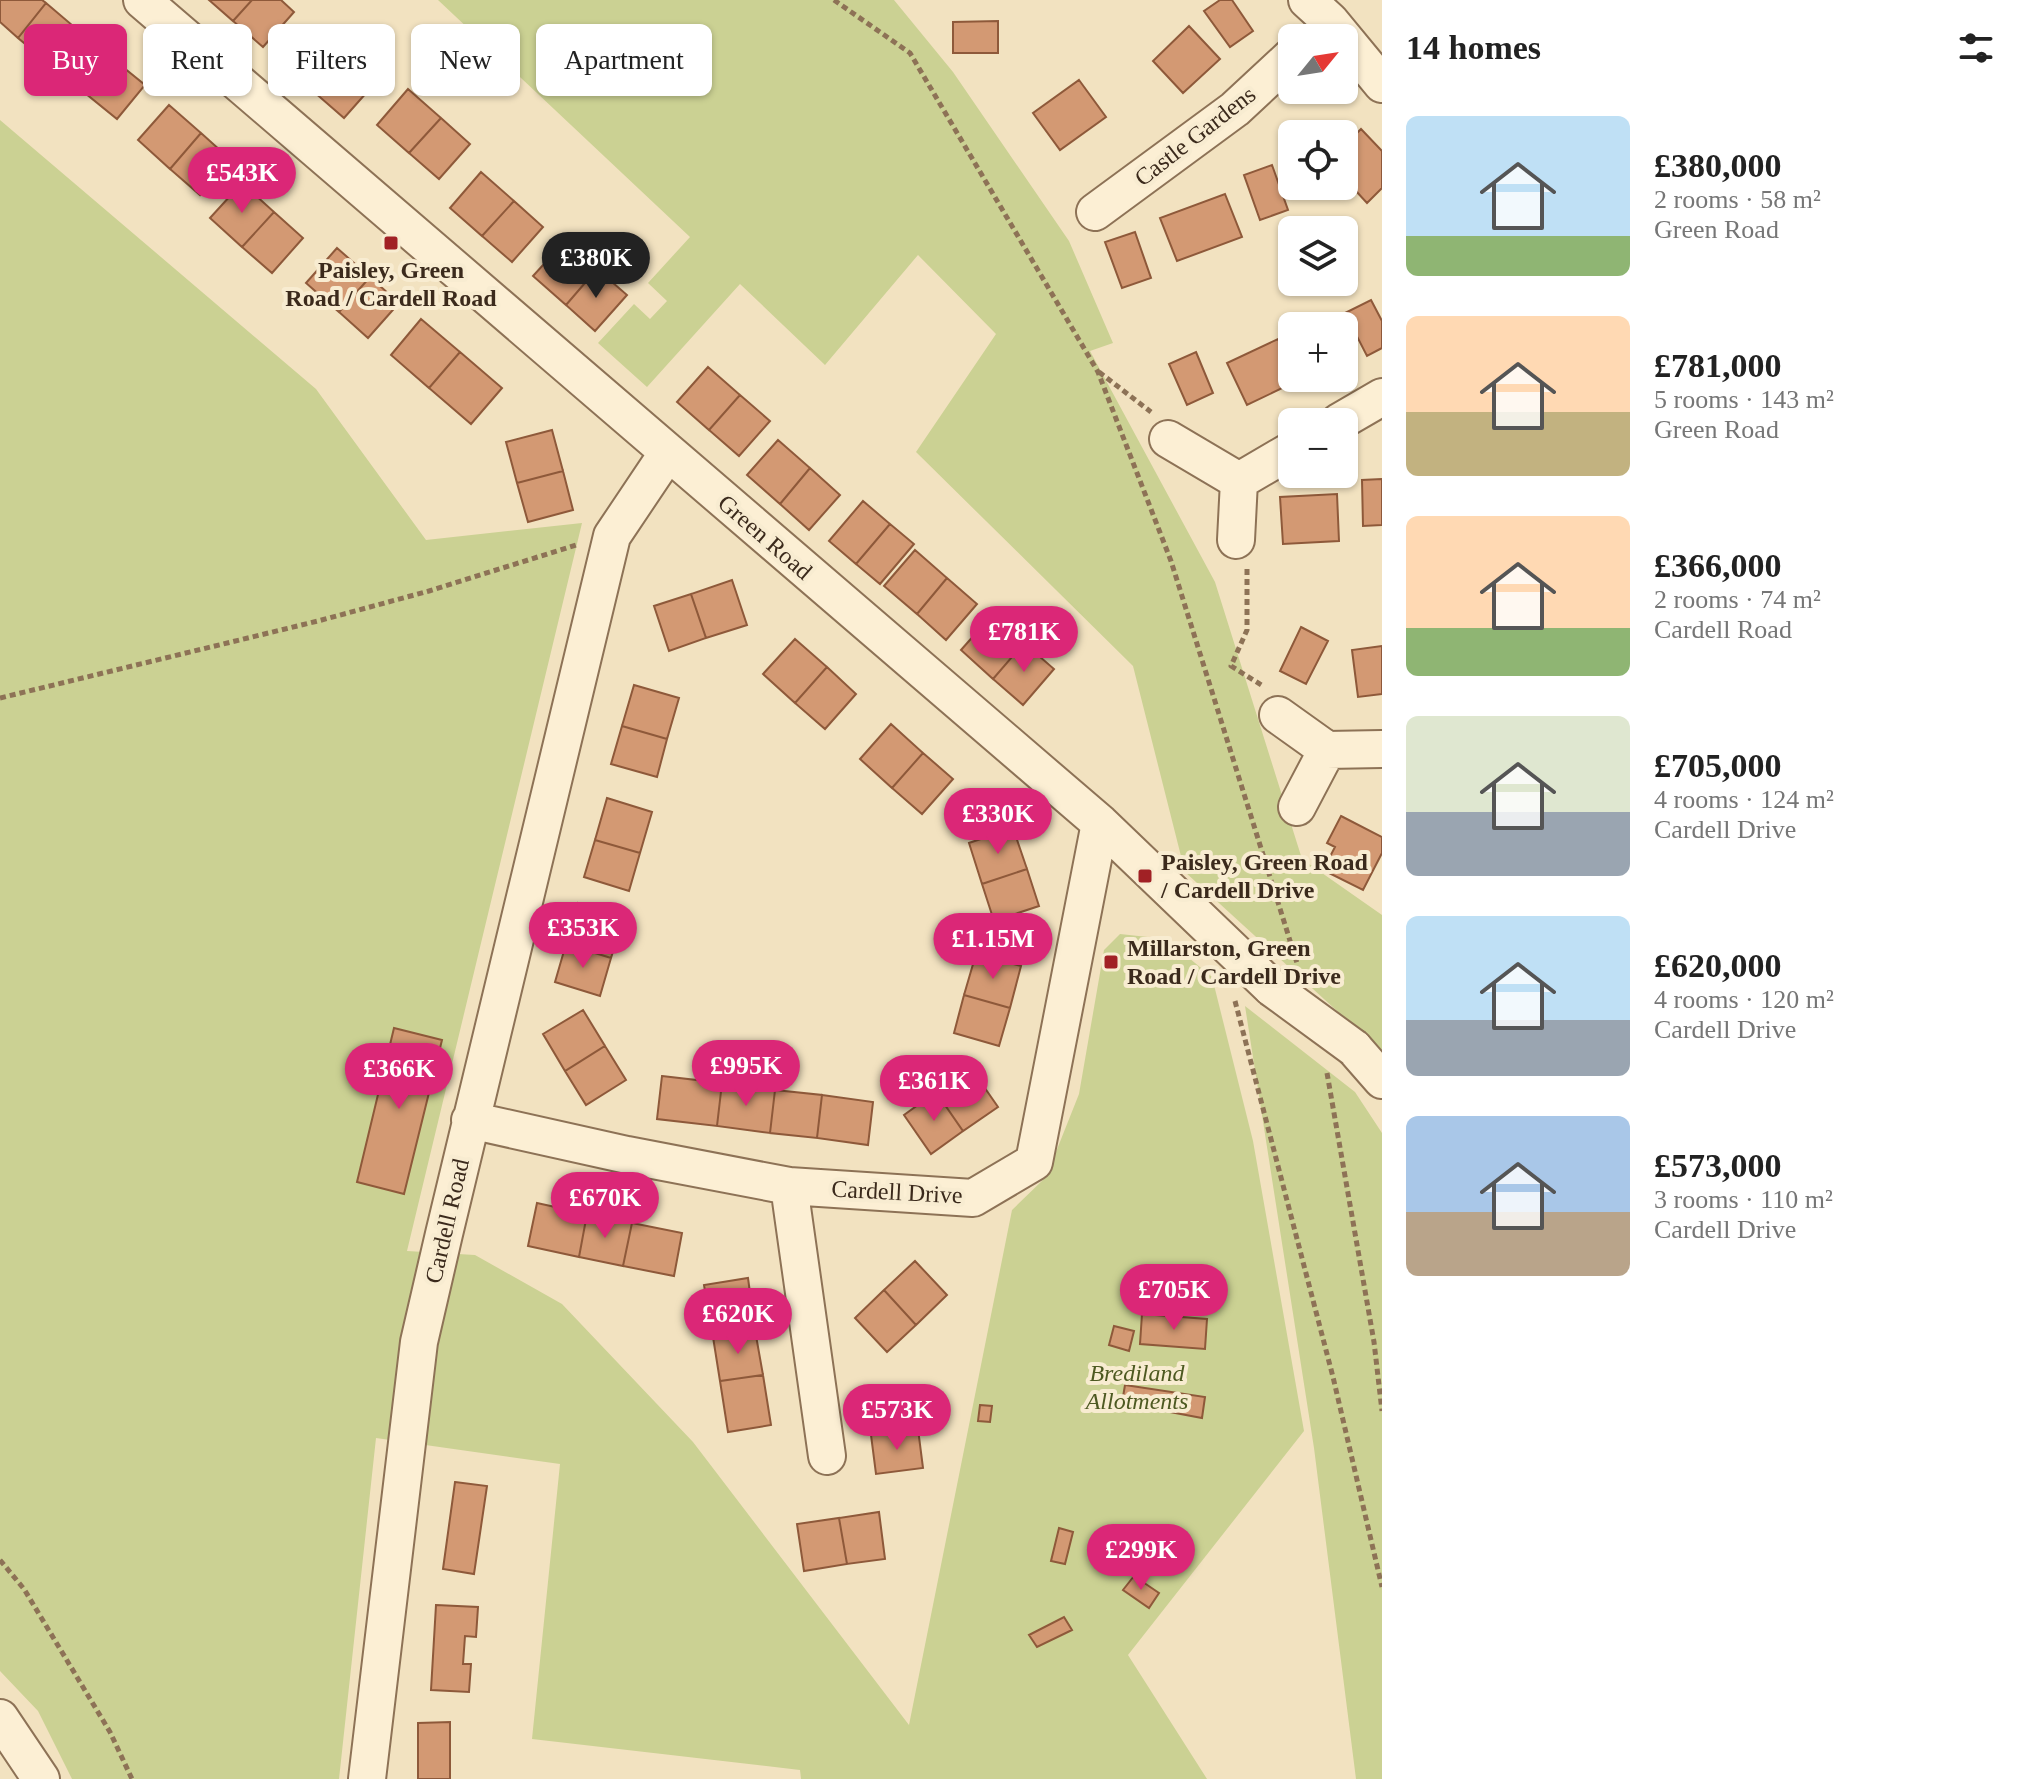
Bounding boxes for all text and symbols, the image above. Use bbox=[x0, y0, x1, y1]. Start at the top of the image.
chip: Buy bbox=[24, 24, 127, 96]
chip: Rent bbox=[143, 24, 252, 96]
chip: Filters bbox=[268, 24, 395, 96]
chip: New bbox=[411, 24, 520, 96]
chip: Apartment bbox=[536, 24, 712, 96]
north arrow bbox=[1278, 24, 1358, 104]
map controls bbox=[1278, 24, 1358, 488]
icon: filters bbox=[1954, 26, 1998, 70]
text: 14 homes bbox=[1406, 29, 1541, 66]
street label: Castle Gardens bbox=[1129, 81, 1261, 191]
button: locate bbox=[1278, 120, 1358, 200]
pin: £543K bbox=[186, 147, 298, 215]
text: £380,000 bbox=[1654, 147, 1782, 184]
icon: home bbox=[1470, 148, 1566, 244]
text: £543K bbox=[206, 158, 278, 187]
text: 2 rooms · 58 m² bbox=[1654, 185, 1821, 214]
text: Green Road bbox=[1654, 215, 1779, 244]
button: layers bbox=[1278, 216, 1358, 296]
pin: £380K bbox=[540, 232, 652, 300]
marker: Paisley, Green Road / Cardell Road bbox=[382, 234, 400, 252]
text: £380K bbox=[560, 243, 632, 272]
place label: Paisley, Green Road / Cardell Road bbox=[285, 257, 497, 311]
button: + bbox=[1278, 312, 1358, 392]
text: £781,000 bbox=[1654, 347, 1782, 384]
icon: home bbox=[1470, 348, 1566, 444]
text: 5 rooms · 143 m² bbox=[1654, 385, 1834, 414]
button: − bbox=[1278, 408, 1358, 488]
text: Green Road bbox=[1654, 415, 1779, 444]
street label: Green Road bbox=[713, 489, 817, 585]
text: £366,000 bbox=[1654, 547, 1782, 584]
icon: home bbox=[1470, 548, 1566, 644]
text: 2 rooms · 74 m² bbox=[1654, 585, 1821, 614]
pin: £781K bbox=[968, 606, 1080, 674]
text: Cardell Road bbox=[1654, 615, 1792, 644]
text: £781K bbox=[988, 617, 1060, 646]
text: £705,000 bbox=[1654, 747, 1782, 784]
icon: home bbox=[1470, 748, 1566, 844]
text: 4 rooms · 124 m² bbox=[1654, 785, 1834, 814]
pin: £330K bbox=[942, 788, 1054, 856]
text: £330K bbox=[962, 799, 1034, 828]
text: Cardell Drive bbox=[1654, 815, 1796, 844]
place label: Paisley, Green Road / Cardell Drive bbox=[1160, 849, 1369, 903]
marker: Paisley, Green Road / Cardell Drive bbox=[1136, 867, 1154, 885]
pin: £353K bbox=[527, 902, 639, 970]
text: £353K bbox=[547, 913, 619, 942]
pin: £1.15M bbox=[928, 913, 1058, 981]
text: £1.15M bbox=[951, 924, 1035, 953]
place label: Millarston, Green Road / Cardell Drive bbox=[1127, 935, 1341, 989]
text: £620,000 bbox=[1654, 947, 1782, 984]
icon: home bbox=[1470, 948, 1566, 1044]
marker: Millarston, Green Road / Cardell Drive bbox=[1102, 953, 1120, 971]
text: 4 rooms · 120 m² bbox=[1654, 985, 1834, 1014]
text: Cardell Drive bbox=[1654, 1015, 1796, 1044]
pin: £995K bbox=[690, 1040, 802, 1108]
pin: £366K bbox=[343, 1043, 455, 1111]
text: £995K bbox=[710, 1051, 782, 1080]
text: £366K bbox=[363, 1054, 435, 1083]
pin: £361K bbox=[878, 1055, 990, 1123]
text: £361K bbox=[898, 1066, 970, 1095]
text: £573,000 bbox=[1654, 1147, 1782, 1184]
icon: home bbox=[1470, 1148, 1566, 1244]
street label: Cardell Road bbox=[420, 1156, 474, 1286]
pin: £670K bbox=[549, 1172, 661, 1240]
street label: Cardell Drive bbox=[831, 1176, 963, 1208]
text: £670K bbox=[569, 1183, 641, 1212]
text: 3 rooms · 110 m² bbox=[1654, 1185, 1833, 1214]
text: Cardell Drive bbox=[1654, 1215, 1796, 1244]
pin: £705K bbox=[1118, 1264, 1230, 1332]
text: £705K bbox=[1138, 1275, 1210, 1304]
pin: £620K bbox=[682, 1288, 794, 1356]
text: £620K bbox=[702, 1299, 774, 1328]
park label: Brediland Allotments bbox=[1084, 1360, 1188, 1414]
pin: £573K bbox=[841, 1384, 953, 1452]
text: £573K bbox=[861, 1395, 933, 1424]
pin: £299K bbox=[1085, 1524, 1197, 1592]
text: £299K bbox=[1105, 1535, 1177, 1564]

